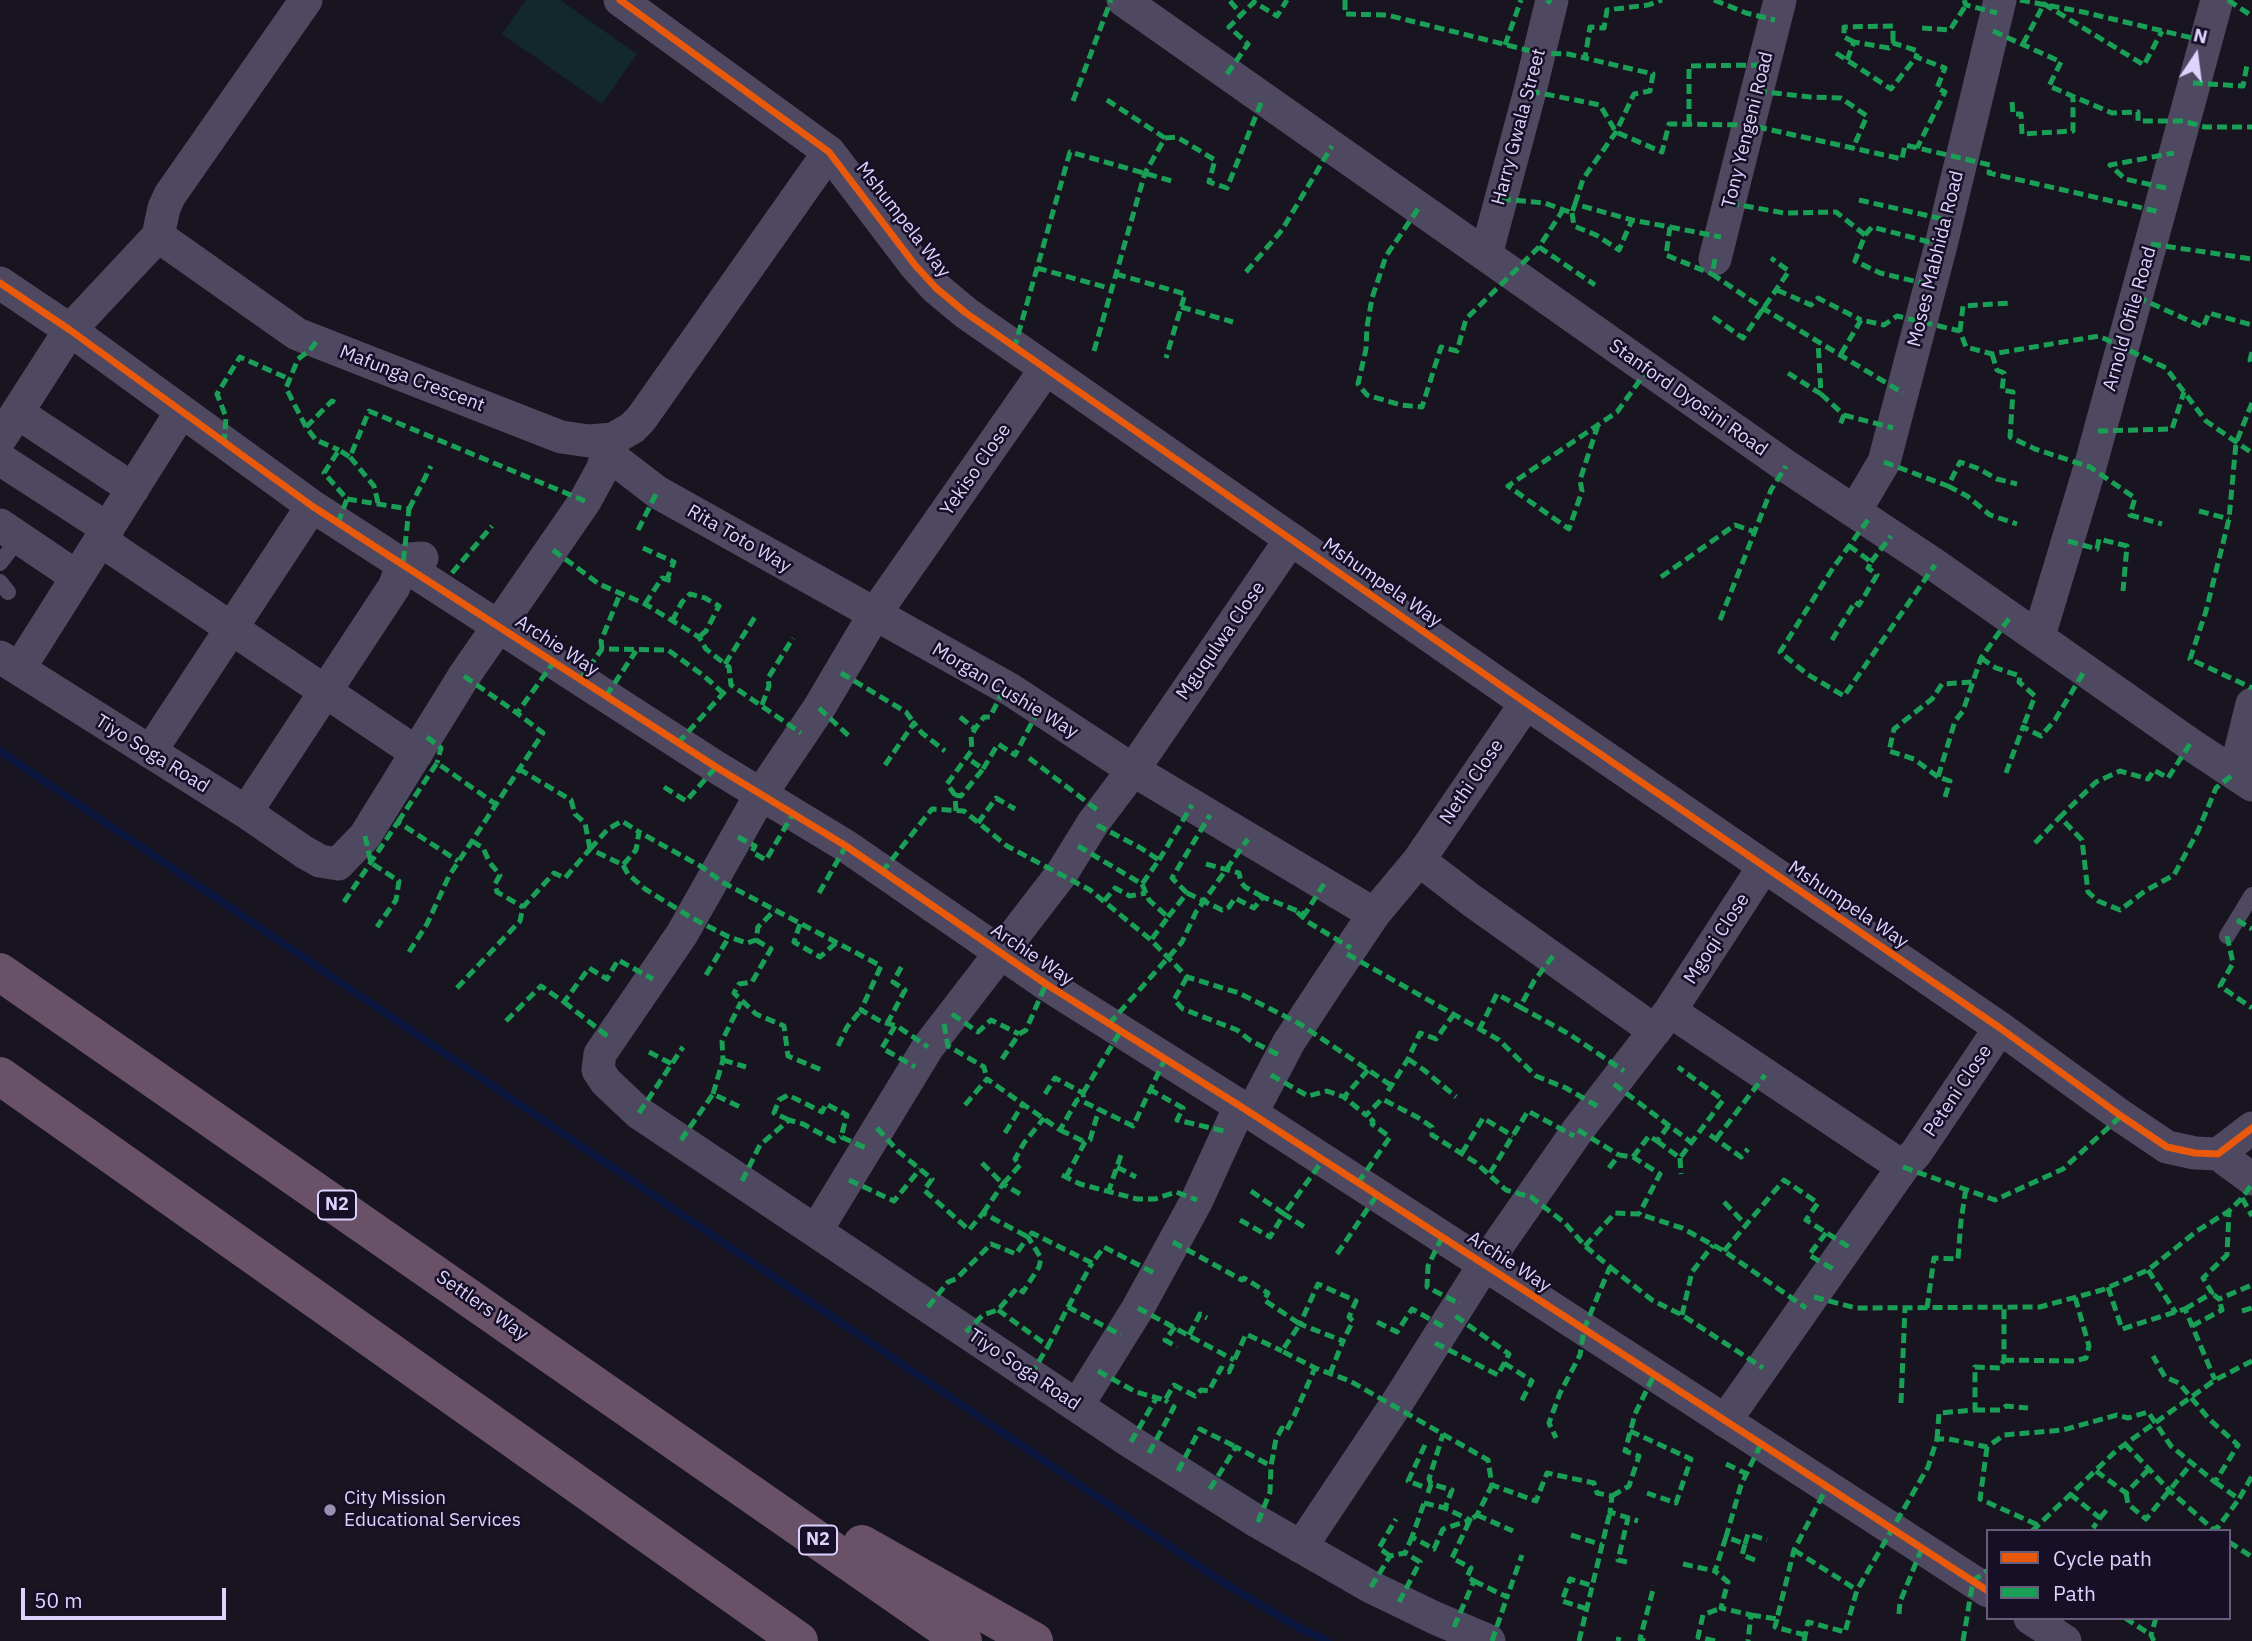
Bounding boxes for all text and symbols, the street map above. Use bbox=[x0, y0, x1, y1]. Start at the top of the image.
north arrow bbox=[2161, 21, 2231, 91]
text: N bbox=[2191, 22, 2210, 49]
street label: Harry Gwala Street bbox=[1487, 46, 1551, 208]
street label: Tony Yengeni Road bbox=[1718, 49, 1778, 211]
street label: Mshumpela Way bbox=[851, 158, 955, 282]
street label: Moses Mabhida Road bbox=[1903, 168, 1969, 350]
street label: Arnold Ofile Road bbox=[2098, 244, 2162, 394]
street label: Stanford Dyosini Road bbox=[1604, 335, 1772, 461]
street label: Mafunga Crescent bbox=[336, 341, 488, 417]
street label: Yekiso Close bbox=[936, 420, 1016, 520]
street label: Rita Toto Way bbox=[683, 500, 795, 578]
street label: Mshumpela Way bbox=[1318, 533, 1446, 633]
street label: Mguqulwa Close bbox=[1172, 577, 1270, 705]
street label: Archie Way bbox=[511, 610, 603, 682]
street label: Morgan Cushie Way bbox=[928, 638, 1082, 744]
street label: Tiyo Soga Road bbox=[91, 710, 213, 798]
street label: Nethi Close bbox=[1435, 735, 1509, 829]
street label: Mshumpela Way bbox=[1783, 856, 1913, 954]
street label: Mgoqi Close bbox=[1679, 889, 1755, 989]
street label: Archie Way bbox=[986, 919, 1078, 991]
street label: Peteni Close bbox=[1919, 1041, 1997, 1141]
road number: N2 bbox=[318, 1190, 356, 1220]
street label: Archie Way bbox=[1463, 1226, 1555, 1298]
street label: Settlers Way bbox=[432, 1266, 532, 1346]
street label: Tiyo Soga Road bbox=[964, 1324, 1084, 1416]
place label: City Mission Educational Services bbox=[344, 1488, 521, 1532]
marker: City Mission Educational Services bbox=[322, 1502, 338, 1518]
road number: N2 bbox=[799, 1526, 837, 1554]
legend bbox=[1986, 1529, 2231, 1620]
text: Cycle path bbox=[2053, 1544, 2152, 1572]
scale bar bbox=[24, 1574, 229, 1618]
text: Path bbox=[2053, 1579, 2096, 1607]
text: 50 m bbox=[34, 1586, 83, 1614]

